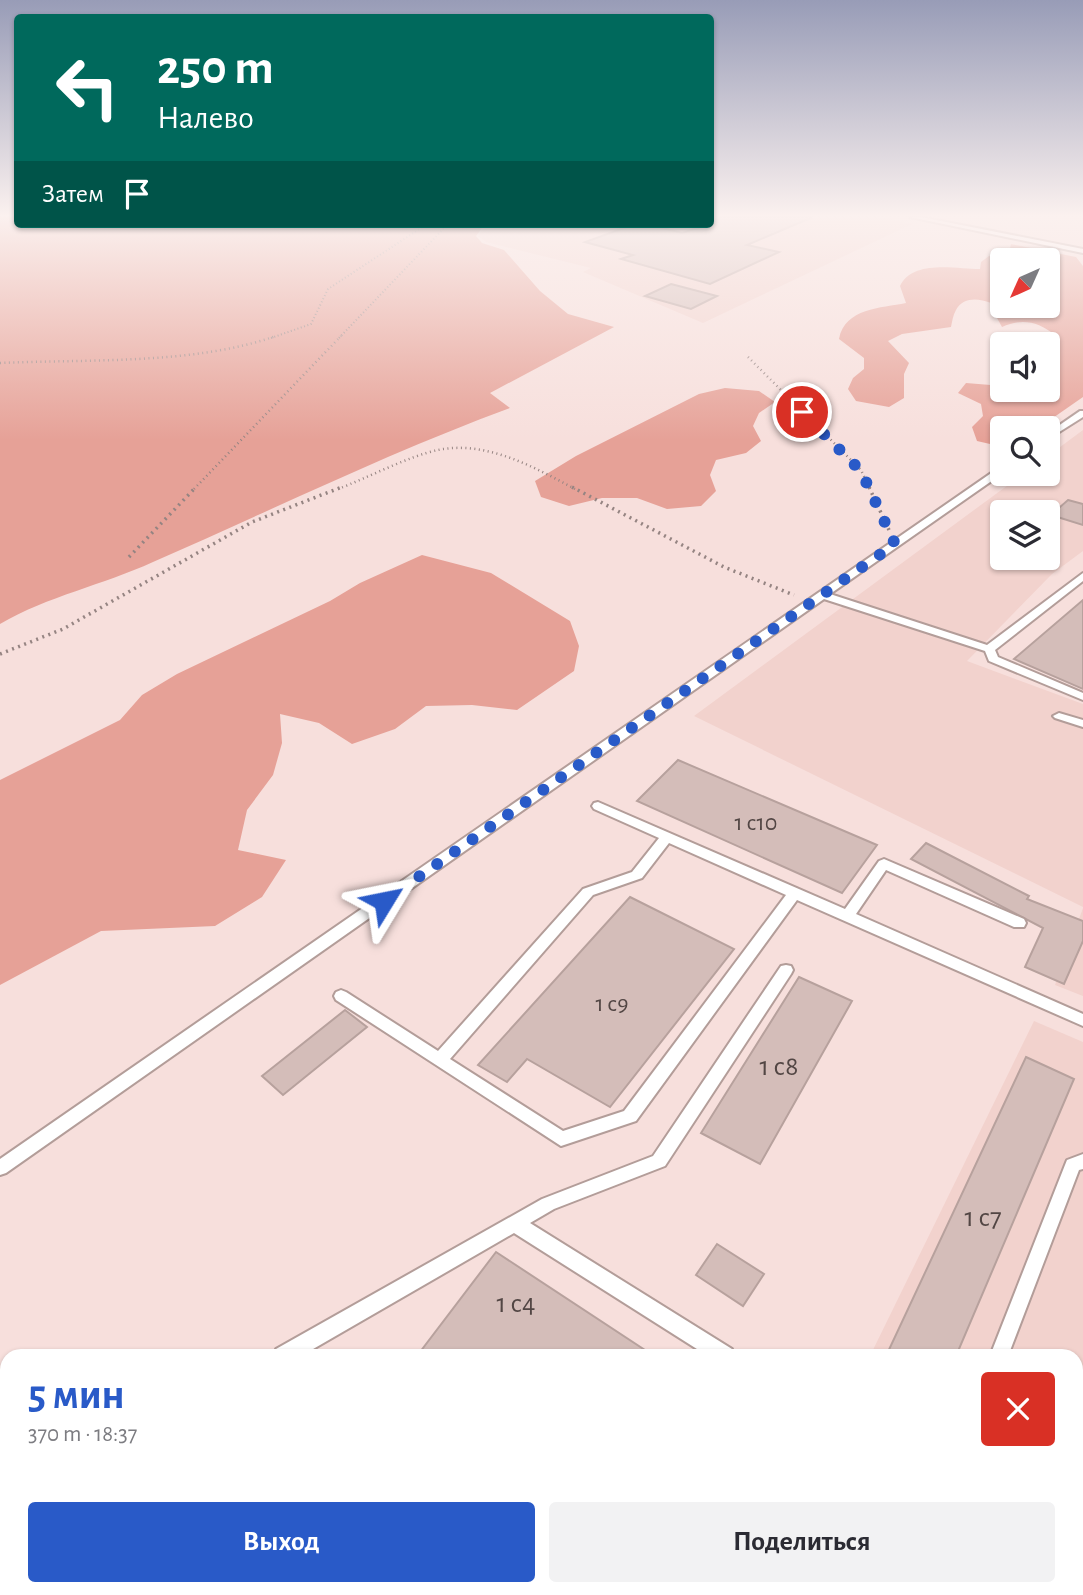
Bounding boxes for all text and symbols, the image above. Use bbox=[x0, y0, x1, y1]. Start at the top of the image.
icon: left bbox=[42, 42, 133, 133]
text: 250 m bbox=[157, 44, 274, 93]
text: Налево bbox=[157, 102, 254, 134]
icon: arrive bbox=[118, 175, 156, 213]
text: Затем bbox=[42, 181, 104, 207]
north arrow bbox=[990, 248, 1060, 318]
map controls bbox=[990, 248, 1060, 570]
button: sound bbox=[990, 332, 1060, 402]
pin bbox=[772, 382, 832, 442]
icon: arrive bbox=[783, 393, 821, 431]
button: search bbox=[990, 416, 1060, 486]
button: layers bbox=[990, 500, 1060, 570]
house number: 1 с10 bbox=[735, 811, 777, 835]
position arrow bbox=[347, 864, 421, 938]
house number: 1 с9 bbox=[595, 992, 629, 1016]
house number: 1 с8 bbox=[760, 1053, 798, 1081]
house number: 1 с7 bbox=[964, 1204, 1002, 1232]
house number: 1 с4 bbox=[496, 1290, 536, 1318]
button: close bbox=[981, 1372, 1055, 1446]
text: 5 мин bbox=[28, 1374, 125, 1416]
text: 370 m · 18:37 bbox=[28, 1423, 137, 1446]
button: Выход bbox=[28, 1502, 535, 1582]
button: Поделиться bbox=[549, 1502, 1055, 1582]

